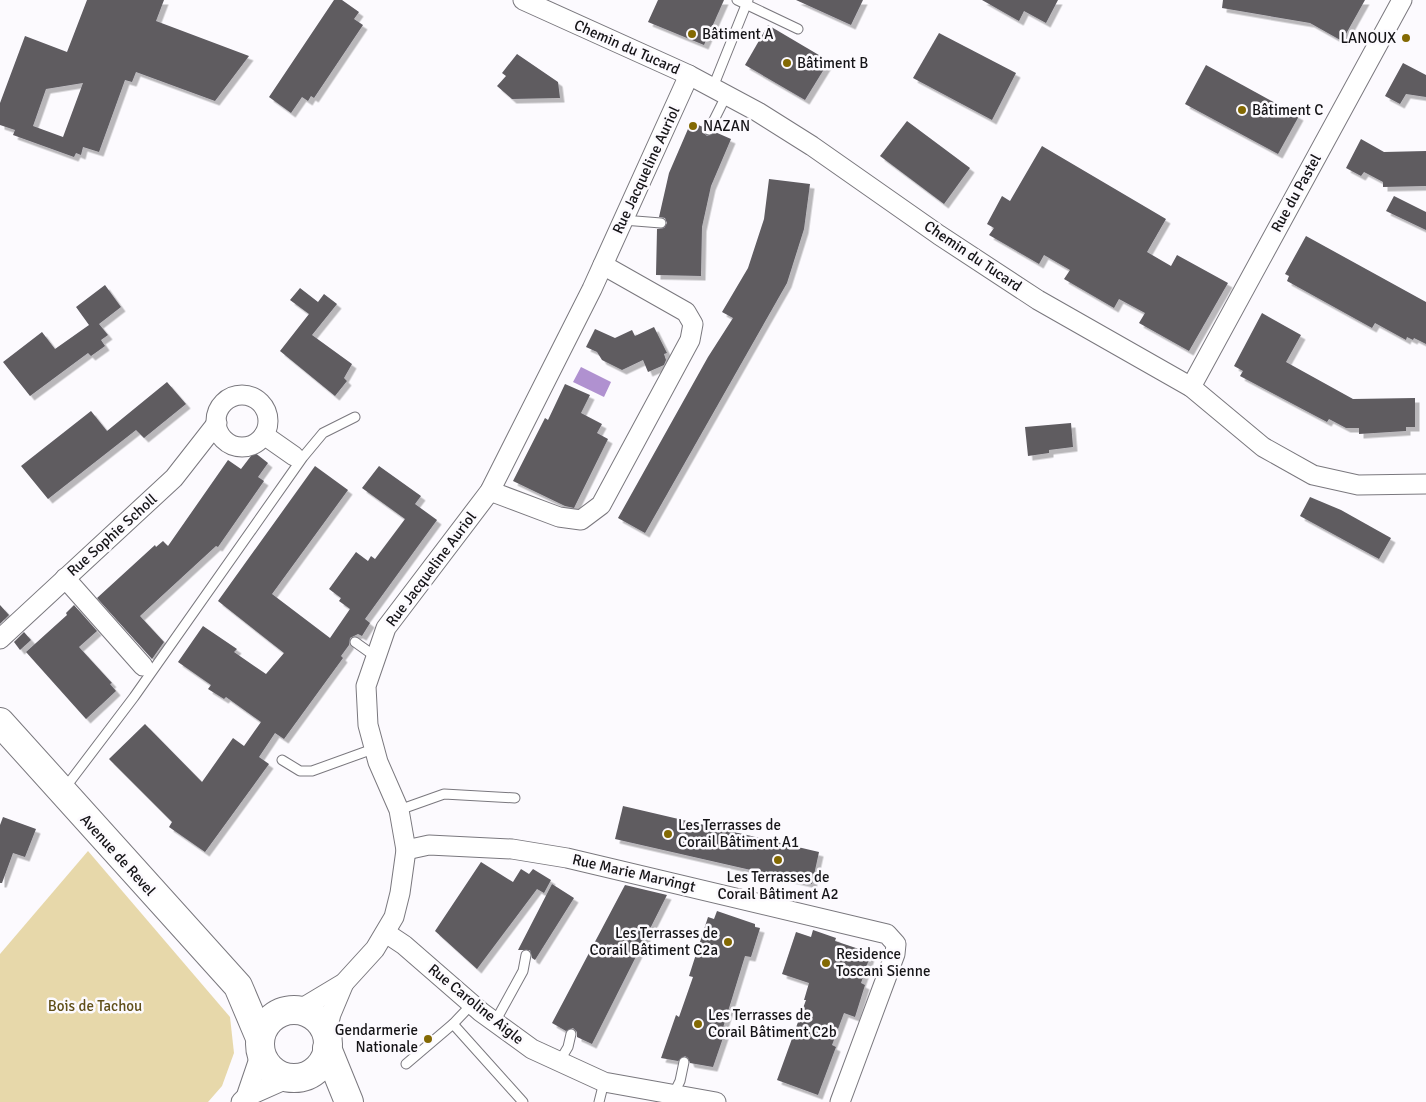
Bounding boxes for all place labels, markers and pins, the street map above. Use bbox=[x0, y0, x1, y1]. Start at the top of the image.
place label: Bâtiment A bbox=[702, 25, 773, 43]
marker: Bâtiment A bbox=[686, 28, 698, 40]
place label: LANOUX bbox=[1340, 29, 1396, 47]
marker: LANOUX bbox=[1400, 32, 1412, 44]
place label: Bâtiment B bbox=[797, 54, 868, 72]
marker: Bâtiment B bbox=[781, 57, 793, 69]
place label: Bâtiment C bbox=[1252, 101, 1323, 119]
marker: Bâtiment C bbox=[1236, 104, 1248, 116]
place label: NAZAN bbox=[703, 117, 750, 135]
marker: NAZAN bbox=[687, 120, 699, 132]
place label: Les Terrasses de Corail Bâtiment A1 bbox=[678, 816, 799, 851]
marker: Les Terrasses de Corail Bâtiment A1 bbox=[662, 828, 674, 840]
marker: Les Terrasses de Corail Bâtiment A2 bbox=[772, 854, 784, 866]
place label: Les Terrasses de Corail Bâtiment A2 bbox=[718, 868, 838, 903]
place label: Les Terrasses de Corail Bâtiment C2a bbox=[590, 924, 718, 959]
marker: Les Terrasses de Corail Bâtiment C2a bbox=[722, 936, 734, 948]
place label: Residence Toscani Sienne bbox=[836, 945, 931, 980]
marker: Residence Toscani Sienne bbox=[820, 957, 832, 969]
place label: Les Terrasses de Corail Bâtiment C2b bbox=[708, 1006, 837, 1041]
marker: Les Terrasses de Corail Bâtiment C2b bbox=[692, 1018, 704, 1030]
place label: Gendarmerie Nationale bbox=[335, 1021, 418, 1056]
marker: Gendarmerie Nationale bbox=[422, 1033, 434, 1045]

